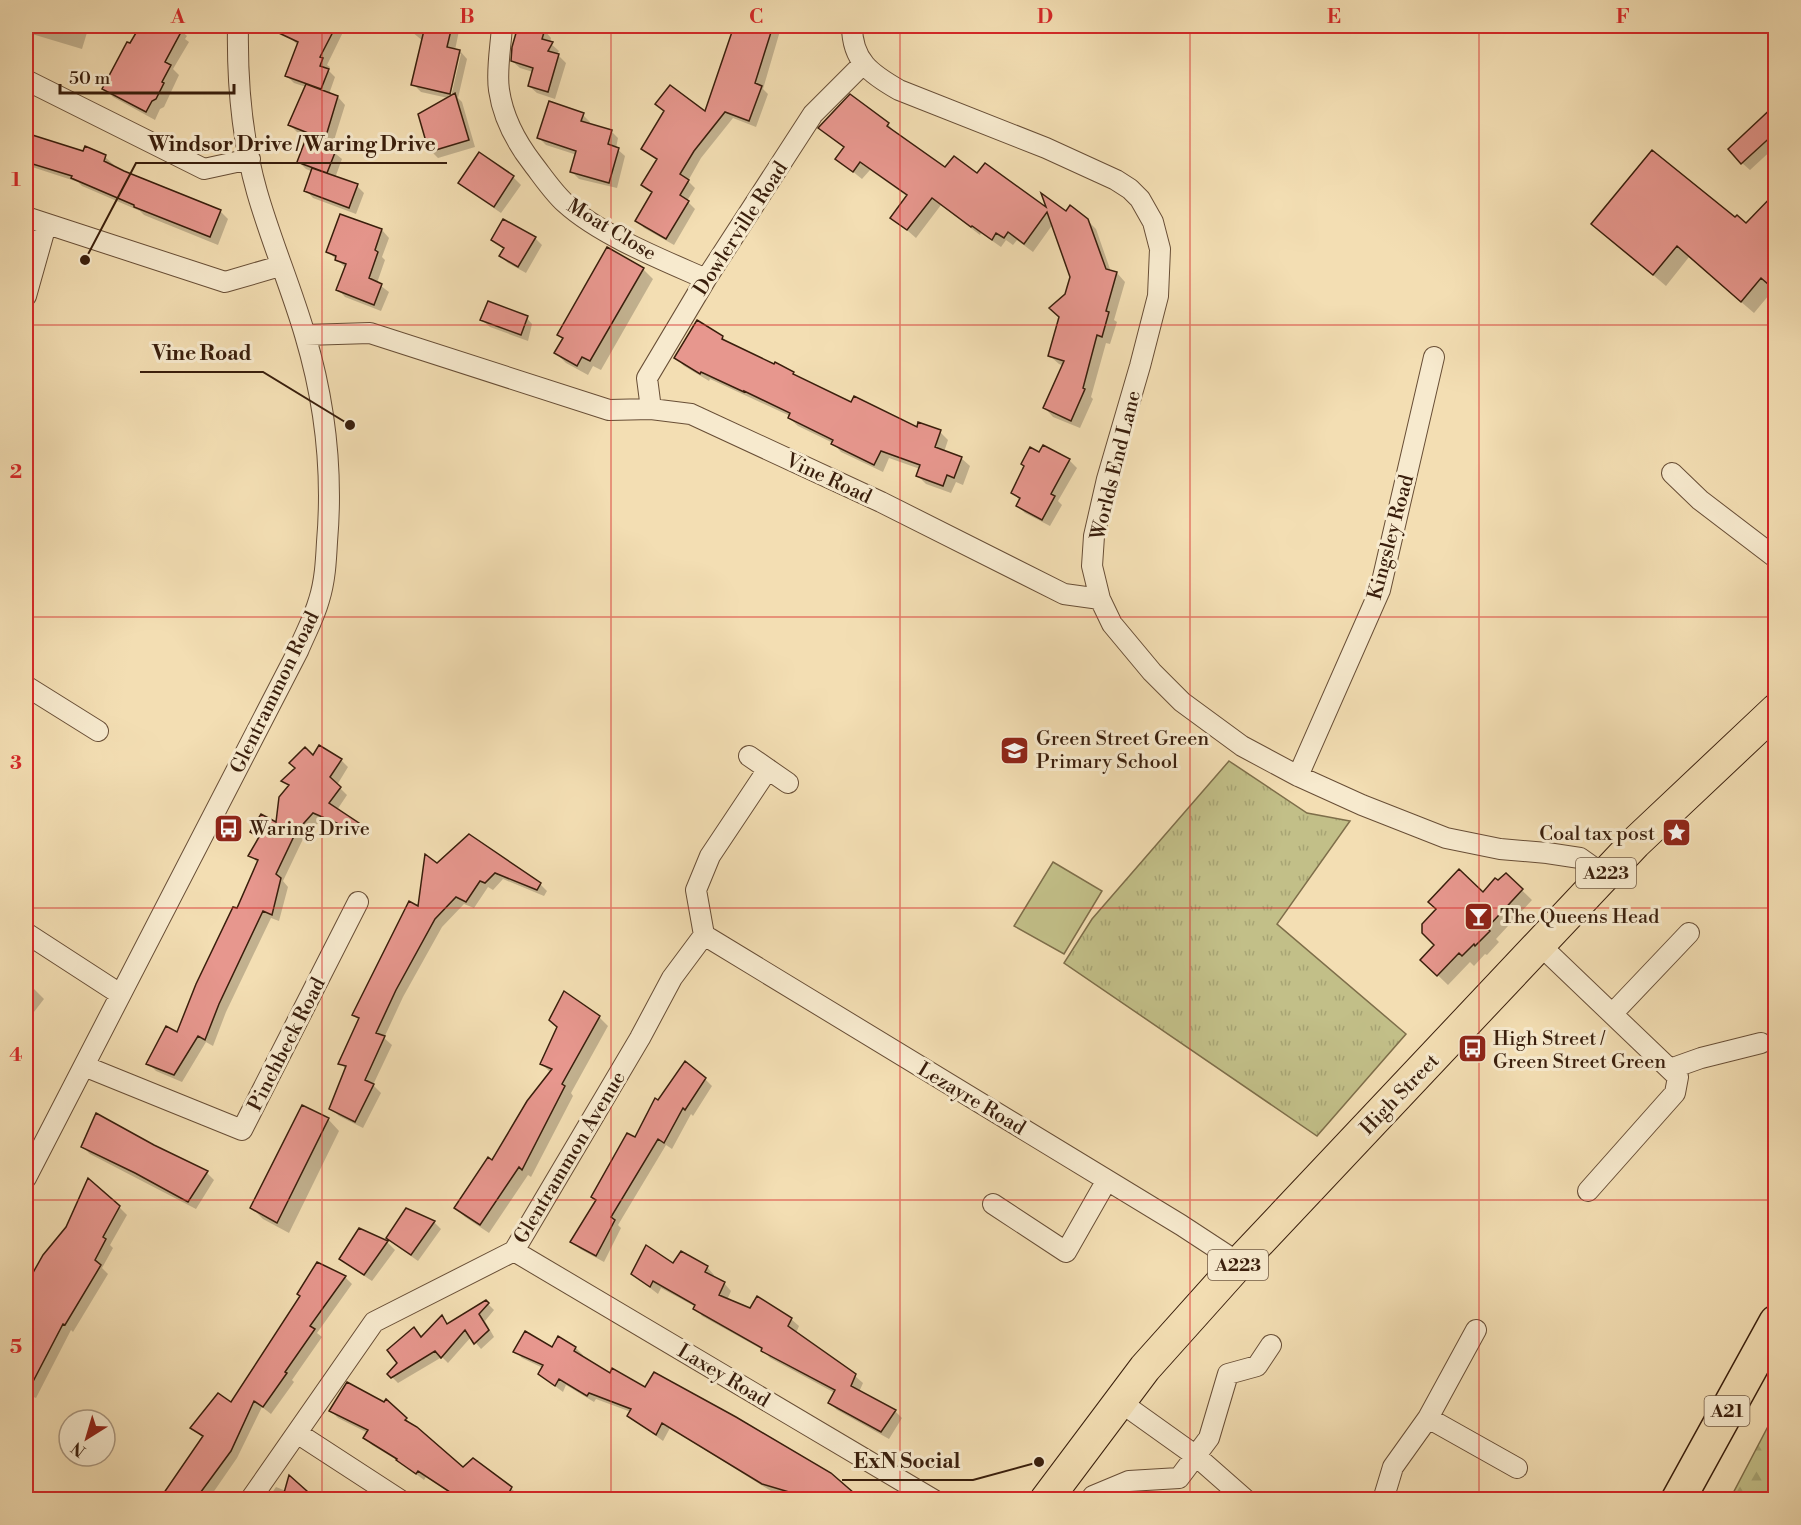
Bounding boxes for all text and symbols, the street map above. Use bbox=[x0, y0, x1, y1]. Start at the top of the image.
text: A bbox=[170, 5, 186, 30]
text: B bbox=[459, 5, 475, 30]
text: C bbox=[749, 5, 763, 30]
text: D bbox=[1037, 5, 1053, 30]
text: E bbox=[1327, 5, 1341, 30]
text: F bbox=[1616, 5, 1630, 30]
scale bar bbox=[60, 57, 234, 95]
text: 50 m bbox=[69, 67, 111, 90]
callout: Windsor Drive / Waring Drive bbox=[136, 124, 447, 163]
text: Windsor Drive / Waring Drive bbox=[147, 132, 436, 158]
street label: Dowlerville Road bbox=[689, 157, 794, 300]
text: 1 bbox=[11, 168, 21, 193]
street label: Moat Close bbox=[562, 194, 661, 267]
callout: Vine Road bbox=[140, 333, 263, 372]
text: Vine Road bbox=[151, 341, 252, 367]
street label: Worlds End Lane bbox=[1086, 388, 1147, 544]
street label: Vine Road bbox=[780, 448, 876, 510]
text: 2 bbox=[10, 460, 22, 485]
street label: Kingsley Road bbox=[1363, 472, 1420, 603]
street label: Glentrammon Road bbox=[225, 607, 326, 778]
place label: Green Street Green Primary School bbox=[1036, 727, 1209, 775]
school or university icon: Green Street Green Primary School bbox=[999, 734, 1031, 766]
text: 3 bbox=[10, 751, 22, 776]
bus stop icon: Waring Drive bbox=[213, 812, 245, 844]
place label: Waring Drive bbox=[249, 817, 370, 842]
place icon: Coal tax post bbox=[1660, 817, 1692, 849]
place label: Coal tax post bbox=[1539, 822, 1655, 847]
road number: A223 bbox=[1576, 858, 1636, 888]
bar icon: The Queens Head bbox=[1463, 900, 1495, 932]
place label: The Queens Head bbox=[1500, 905, 1660, 930]
street label: Pinchbeck Road bbox=[243, 973, 332, 1116]
place label: High Street / Green Street Green bbox=[1493, 1027, 1666, 1075]
bus stop icon: High Street / Green Street Green bbox=[1456, 1033, 1488, 1065]
text: 4 bbox=[9, 1043, 23, 1068]
street label: High Street bbox=[1355, 1049, 1445, 1141]
street label: Lezayre Road bbox=[913, 1057, 1030, 1142]
street label: Glentrammon Avenue bbox=[509, 1067, 632, 1249]
road number: A223 bbox=[1208, 1250, 1268, 1280]
text: 5 bbox=[10, 1335, 22, 1360]
street label: Laxey Road bbox=[673, 1339, 774, 1414]
road number: A21 bbox=[1704, 1396, 1750, 1426]
north arrow bbox=[57, 1408, 117, 1468]
text: N bbox=[67, 1437, 90, 1461]
callout: ExN Social bbox=[842, 1441, 973, 1480]
text: ExN Social bbox=[854, 1449, 961, 1475]

